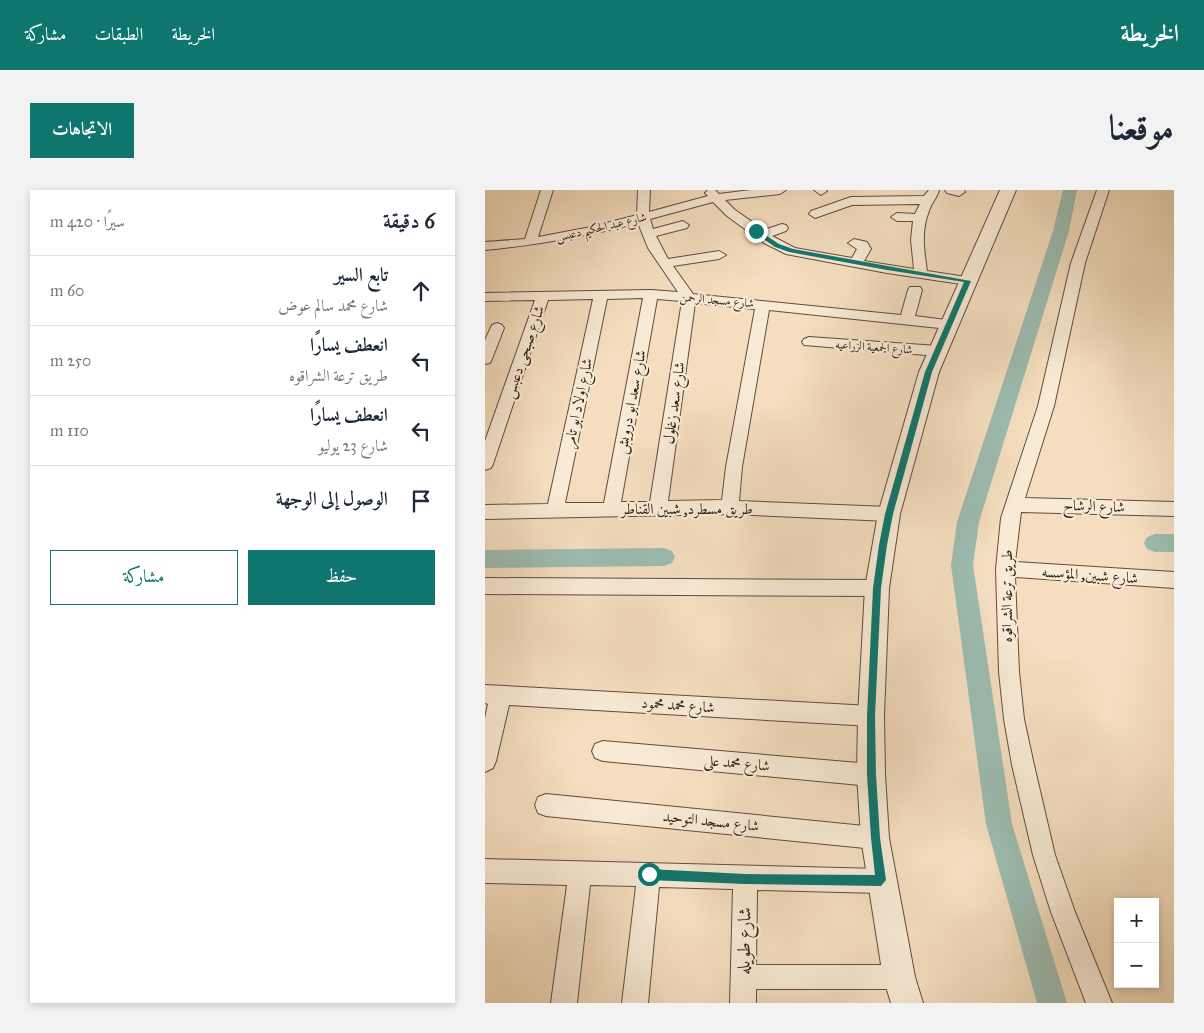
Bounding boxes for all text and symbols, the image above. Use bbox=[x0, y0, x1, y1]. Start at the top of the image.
text: الخريطة bbox=[1121, 18, 1179, 48]
text: مشاركة bbox=[25, 23, 66, 45]
text: الطبقات bbox=[94, 23, 143, 45]
text: الخريطة bbox=[171, 23, 215, 45]
button: الاتجاهات bbox=[30, 103, 134, 158]
text: موقعنا bbox=[1109, 106, 1174, 149]
text: 6 دقيقة bbox=[383, 208, 435, 234]
street label: شارع عبد الحكيم دعبس bbox=[554, 210, 649, 249]
text: سيرًا · 420 m bbox=[50, 212, 125, 231]
route end bbox=[745, 220, 768, 243]
text: تابع السير bbox=[334, 263, 388, 286]
icon: ahead bbox=[407, 277, 435, 305]
text: 60 m bbox=[50, 281, 84, 300]
street label: شارع مسجد الرحمن bbox=[679, 290, 755, 314]
text: شارع محمد سالم عوض bbox=[278, 296, 388, 315]
street label: شارع صبحى دعبس bbox=[500, 303, 552, 402]
text: انعطف يسارًا bbox=[310, 333, 388, 356]
street label: شارع الجمعية الزراعيه bbox=[835, 337, 913, 361]
icon: left bbox=[407, 347, 435, 375]
street label: شارع سعد ابو درويش bbox=[612, 348, 654, 456]
text: 250 m bbox=[50, 351, 91, 370]
street label: شارع اولاد ابو تامر bbox=[560, 357, 600, 450]
street label: شارع سعد زغلول bbox=[659, 361, 693, 446]
text: طريق ترعة الشراقوه bbox=[289, 366, 388, 385]
text: انعطف يسارًا bbox=[310, 403, 388, 426]
icon: left bbox=[407, 417, 435, 445]
text: 110 m bbox=[50, 421, 89, 440]
text: شارع 23 يوليو bbox=[318, 436, 388, 455]
text: الوصول إلى الوجهة bbox=[276, 487, 388, 510]
icon: arrive bbox=[407, 487, 435, 515]
street label: شارع الرشاح bbox=[1063, 496, 1125, 520]
street label: طريق مسطرد, شبين القناطر bbox=[619, 500, 753, 519]
button: مشاركة bbox=[50, 550, 238, 605]
button: حفظ bbox=[248, 550, 435, 605]
street label: طريق ترعة الشراقوه bbox=[998, 550, 1017, 642]
street label: شارع شبين, المؤسسه bbox=[1041, 563, 1139, 591]
street label: شارع محمد محمود bbox=[640, 693, 715, 721]
street label: شارع محمد على bbox=[703, 751, 771, 779]
street label: شارع مسجد التوحيد bbox=[661, 807, 760, 839]
route start bbox=[638, 863, 661, 886]
map controls bbox=[1114, 898, 1159, 988]
button: + bbox=[1114, 898, 1159, 943]
street label: شارع طويله bbox=[732, 907, 760, 975]
button: − bbox=[1114, 943, 1159, 988]

